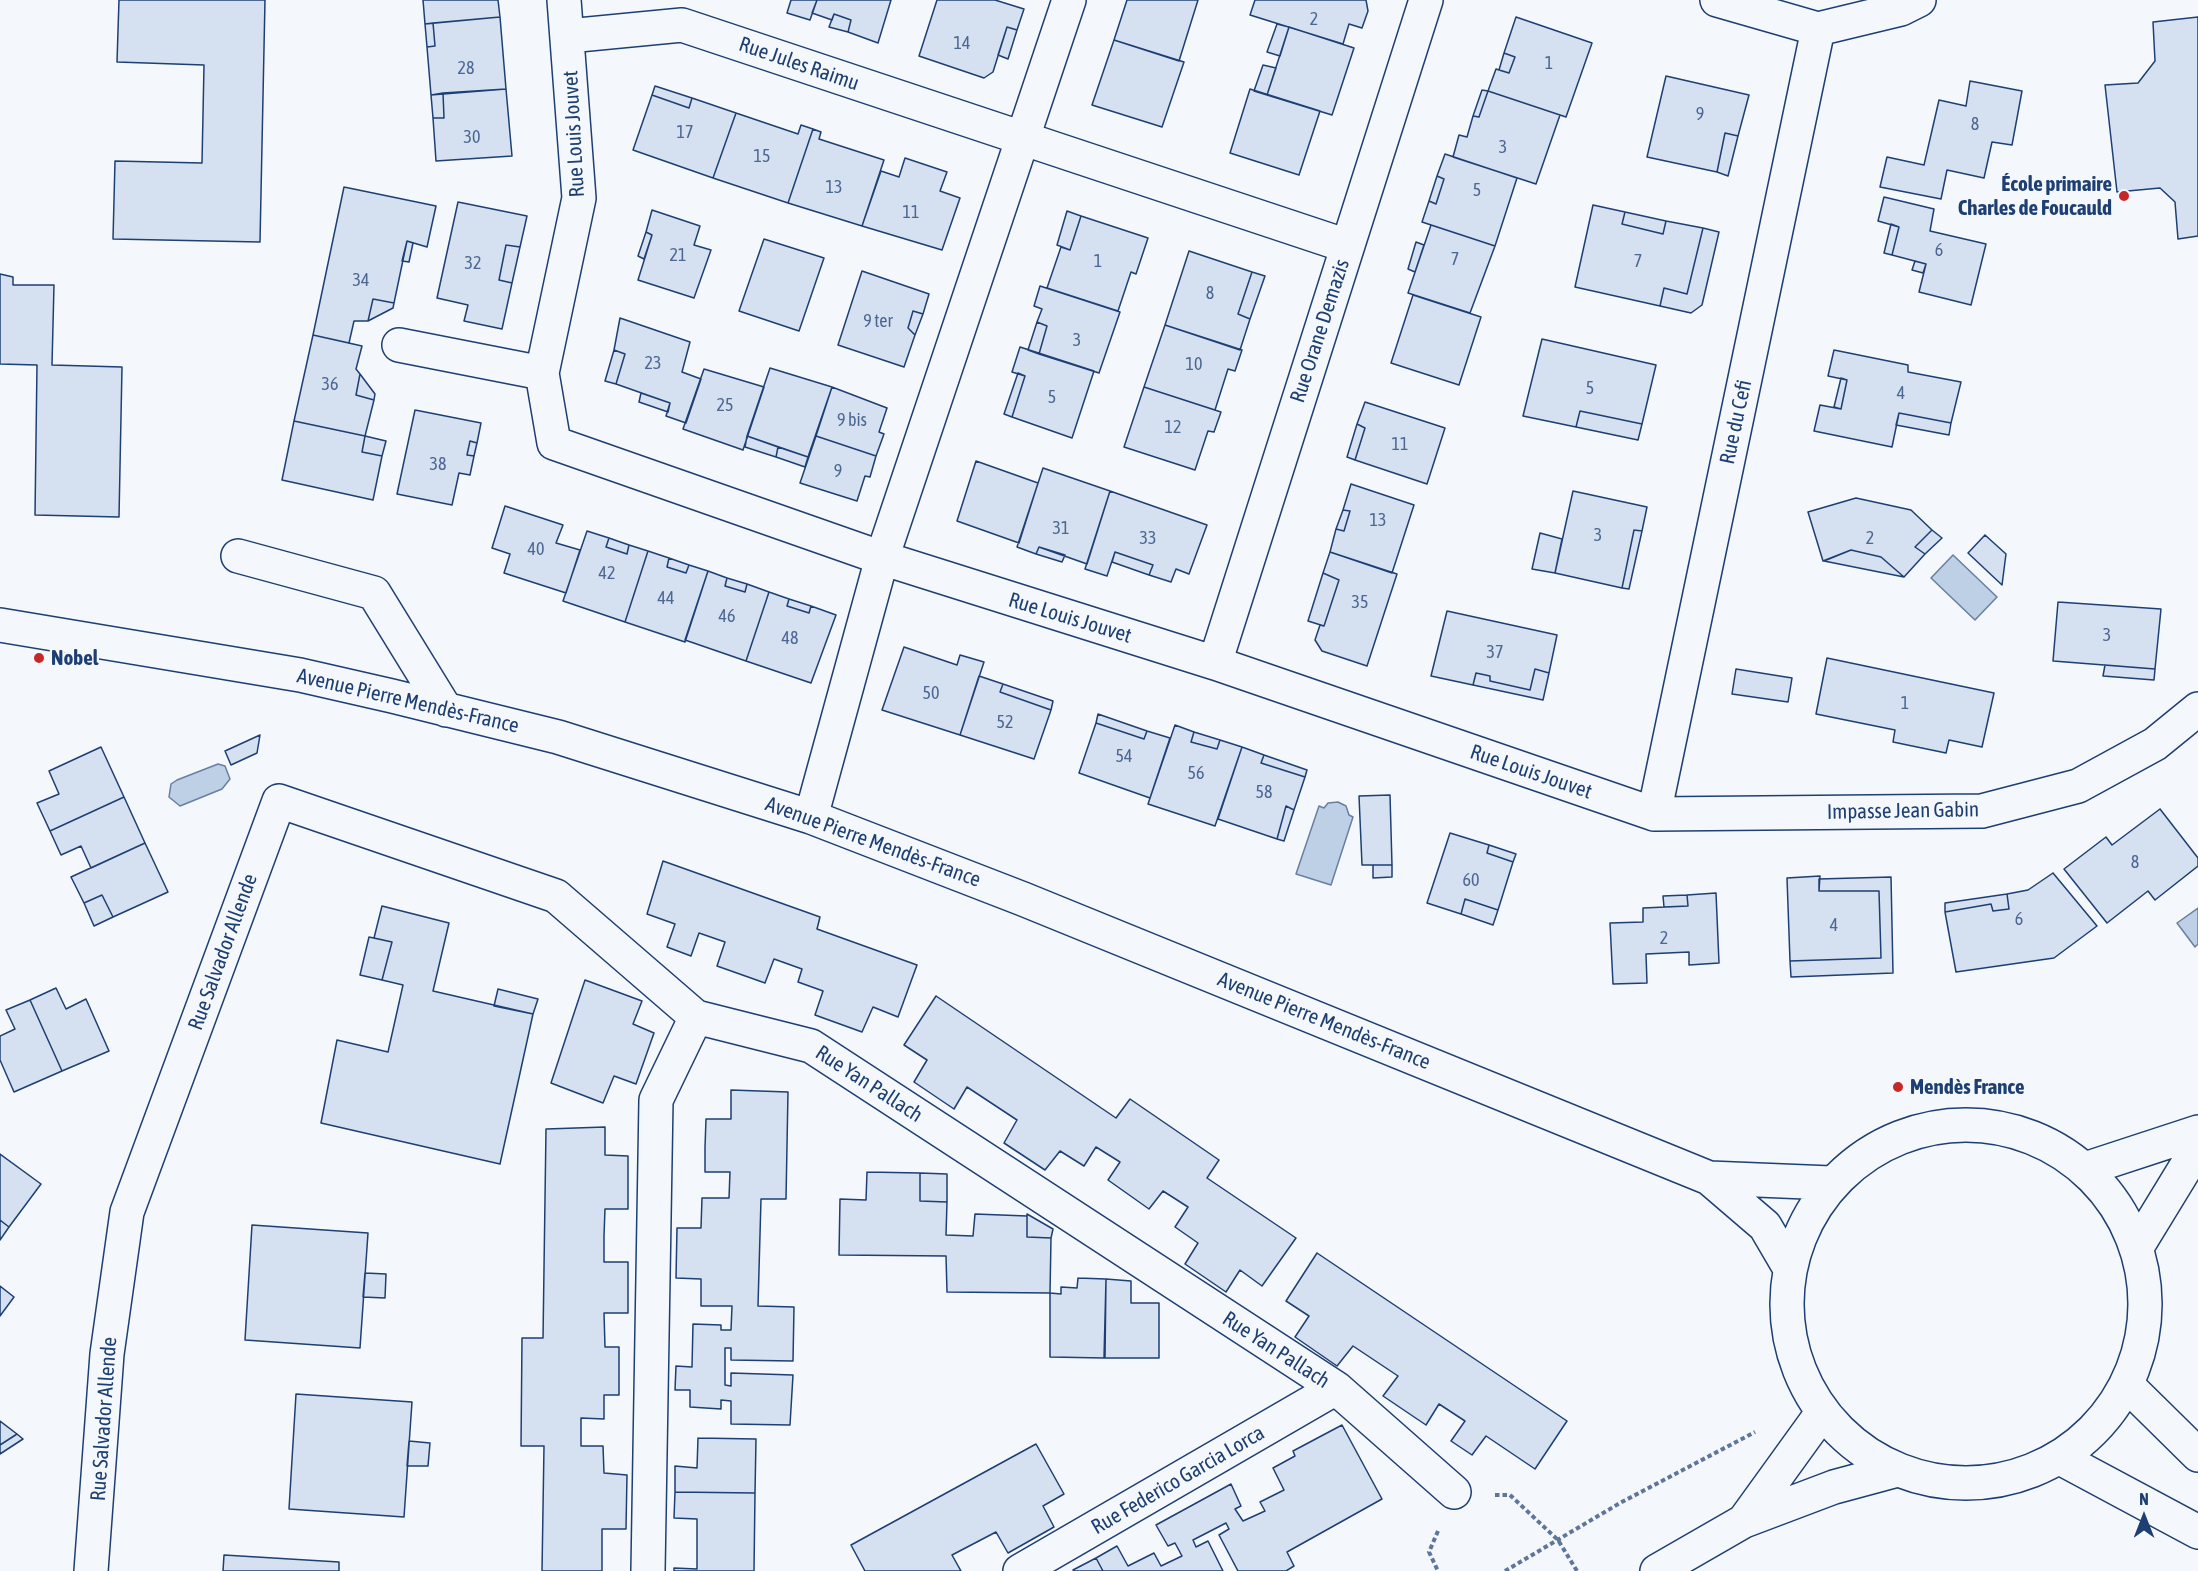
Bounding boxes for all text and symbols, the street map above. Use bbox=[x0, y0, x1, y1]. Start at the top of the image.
house number: 2 bbox=[1310, 8, 1318, 30]
street label: Rue Jules Raimu bbox=[736, 32, 862, 96]
house number: 14 bbox=[954, 32, 970, 54]
house number: 1 bbox=[1545, 52, 1553, 74]
house number: 28 bbox=[458, 57, 474, 79]
street label: Rue Louis Jouvet bbox=[558, 70, 590, 198]
house number: 9 bbox=[1696, 103, 1704, 125]
house number: 8 bbox=[1971, 113, 1979, 135]
house number: 17 bbox=[677, 121, 693, 143]
house number: 30 bbox=[464, 126, 480, 148]
house number: 3 bbox=[1499, 136, 1507, 158]
house number: 15 bbox=[754, 145, 770, 167]
place label: École primaire Charles de Foucauld bbox=[1958, 171, 2112, 221]
house number: 13 bbox=[826, 176, 842, 198]
house number: 5 bbox=[1473, 179, 1481, 201]
marker: École primaire Charles de Foucauld bbox=[2117, 189, 2131, 203]
house number: 11 bbox=[903, 201, 919, 223]
house number: 6 bbox=[1935, 239, 1943, 261]
house number: 21 bbox=[670, 244, 686, 266]
house number: 7 bbox=[1451, 248, 1459, 270]
house number: 1 bbox=[1094, 250, 1102, 272]
house number: 7 bbox=[1634, 250, 1642, 272]
house number: 32 bbox=[465, 252, 481, 274]
street label: Rue Orane Demazis bbox=[1285, 256, 1355, 406]
house number: 34 bbox=[353, 269, 369, 291]
house number: 8 bbox=[1206, 282, 1214, 304]
house number: 9 ter bbox=[863, 310, 893, 332]
house number: 3 bbox=[1073, 329, 1081, 351]
house number: 23 bbox=[645, 352, 661, 374]
house number: 10 bbox=[1186, 353, 1202, 375]
house number: 36 bbox=[322, 373, 338, 395]
house number: 5 bbox=[1586, 377, 1594, 399]
street label: Rue du Cefi bbox=[1715, 377, 1757, 467]
house number: 4 bbox=[1897, 382, 1905, 404]
house number: 5 bbox=[1048, 386, 1056, 408]
house number: 25 bbox=[717, 394, 733, 416]
house number: 9 bis bbox=[837, 409, 867, 431]
house number: 12 bbox=[1165, 416, 1181, 438]
house number: 11 bbox=[1392, 433, 1408, 455]
house number: 38 bbox=[430, 453, 446, 475]
house number: 9 bbox=[834, 460, 842, 482]
house number: 13 bbox=[1370, 509, 1386, 531]
house number: 31 bbox=[1053, 517, 1069, 539]
house number: 3 bbox=[1594, 524, 1602, 546]
house number: 33 bbox=[1140, 527, 1156, 549]
house number: 2 bbox=[1866, 527, 1874, 549]
house number: 40 bbox=[528, 538, 544, 560]
house number: 42 bbox=[599, 562, 615, 584]
house number: 44 bbox=[658, 587, 674, 609]
street label: Rue Louis Jouvet bbox=[1006, 587, 1134, 649]
house number: 35 bbox=[1352, 591, 1368, 613]
house number: 46 bbox=[719, 605, 735, 627]
house number: 3 bbox=[2103, 624, 2111, 646]
house number: 48 bbox=[782, 627, 798, 649]
house number: 37 bbox=[1487, 641, 1503, 663]
place label: Nobel bbox=[51, 645, 98, 671]
marker: Nobel bbox=[32, 651, 46, 665]
street label: Avenue Pierre Mendès-France bbox=[295, 663, 521, 739]
house number: 50 bbox=[923, 682, 939, 704]
house number: 1 bbox=[1901, 692, 1909, 714]
house number: 52 bbox=[997, 711, 1013, 733]
street label: Rue Louis Jouvet bbox=[1467, 739, 1595, 805]
house number: 54 bbox=[1116, 745, 1132, 767]
house number: 56 bbox=[1188, 762, 1204, 784]
house number: 58 bbox=[1256, 781, 1272, 803]
street label: Avenue Pierre Mendès-France bbox=[762, 791, 984, 893]
street label: Impasse Jean Gabin bbox=[1827, 797, 1979, 825]
house number: 8 bbox=[2131, 851, 2139, 873]
house number: 60 bbox=[1463, 869, 1479, 891]
street label: Rue Salvador Allende bbox=[183, 870, 263, 1034]
house number: 6 bbox=[2015, 908, 2023, 930]
house number: 4 bbox=[1830, 914, 1838, 936]
house number: 2 bbox=[1660, 927, 1668, 949]
street label: Avenue Pierre Mendès-France bbox=[1214, 967, 1434, 1075]
street label: Rue Yan Pallach bbox=[811, 1040, 927, 1128]
place label: Mendès France bbox=[1910, 1074, 2025, 1100]
marker: Mendès France bbox=[1891, 1080, 1905, 1094]
street label: Rue Yan Pallach bbox=[1218, 1306, 1334, 1394]
street label: Rue Salvador Allende bbox=[86, 1336, 122, 1502]
street label: Rue Federico Garcia Lorca bbox=[1087, 1420, 1269, 1540]
north arrow bbox=[2114, 1487, 2174, 1547]
text: N bbox=[2139, 1490, 2149, 1508]

